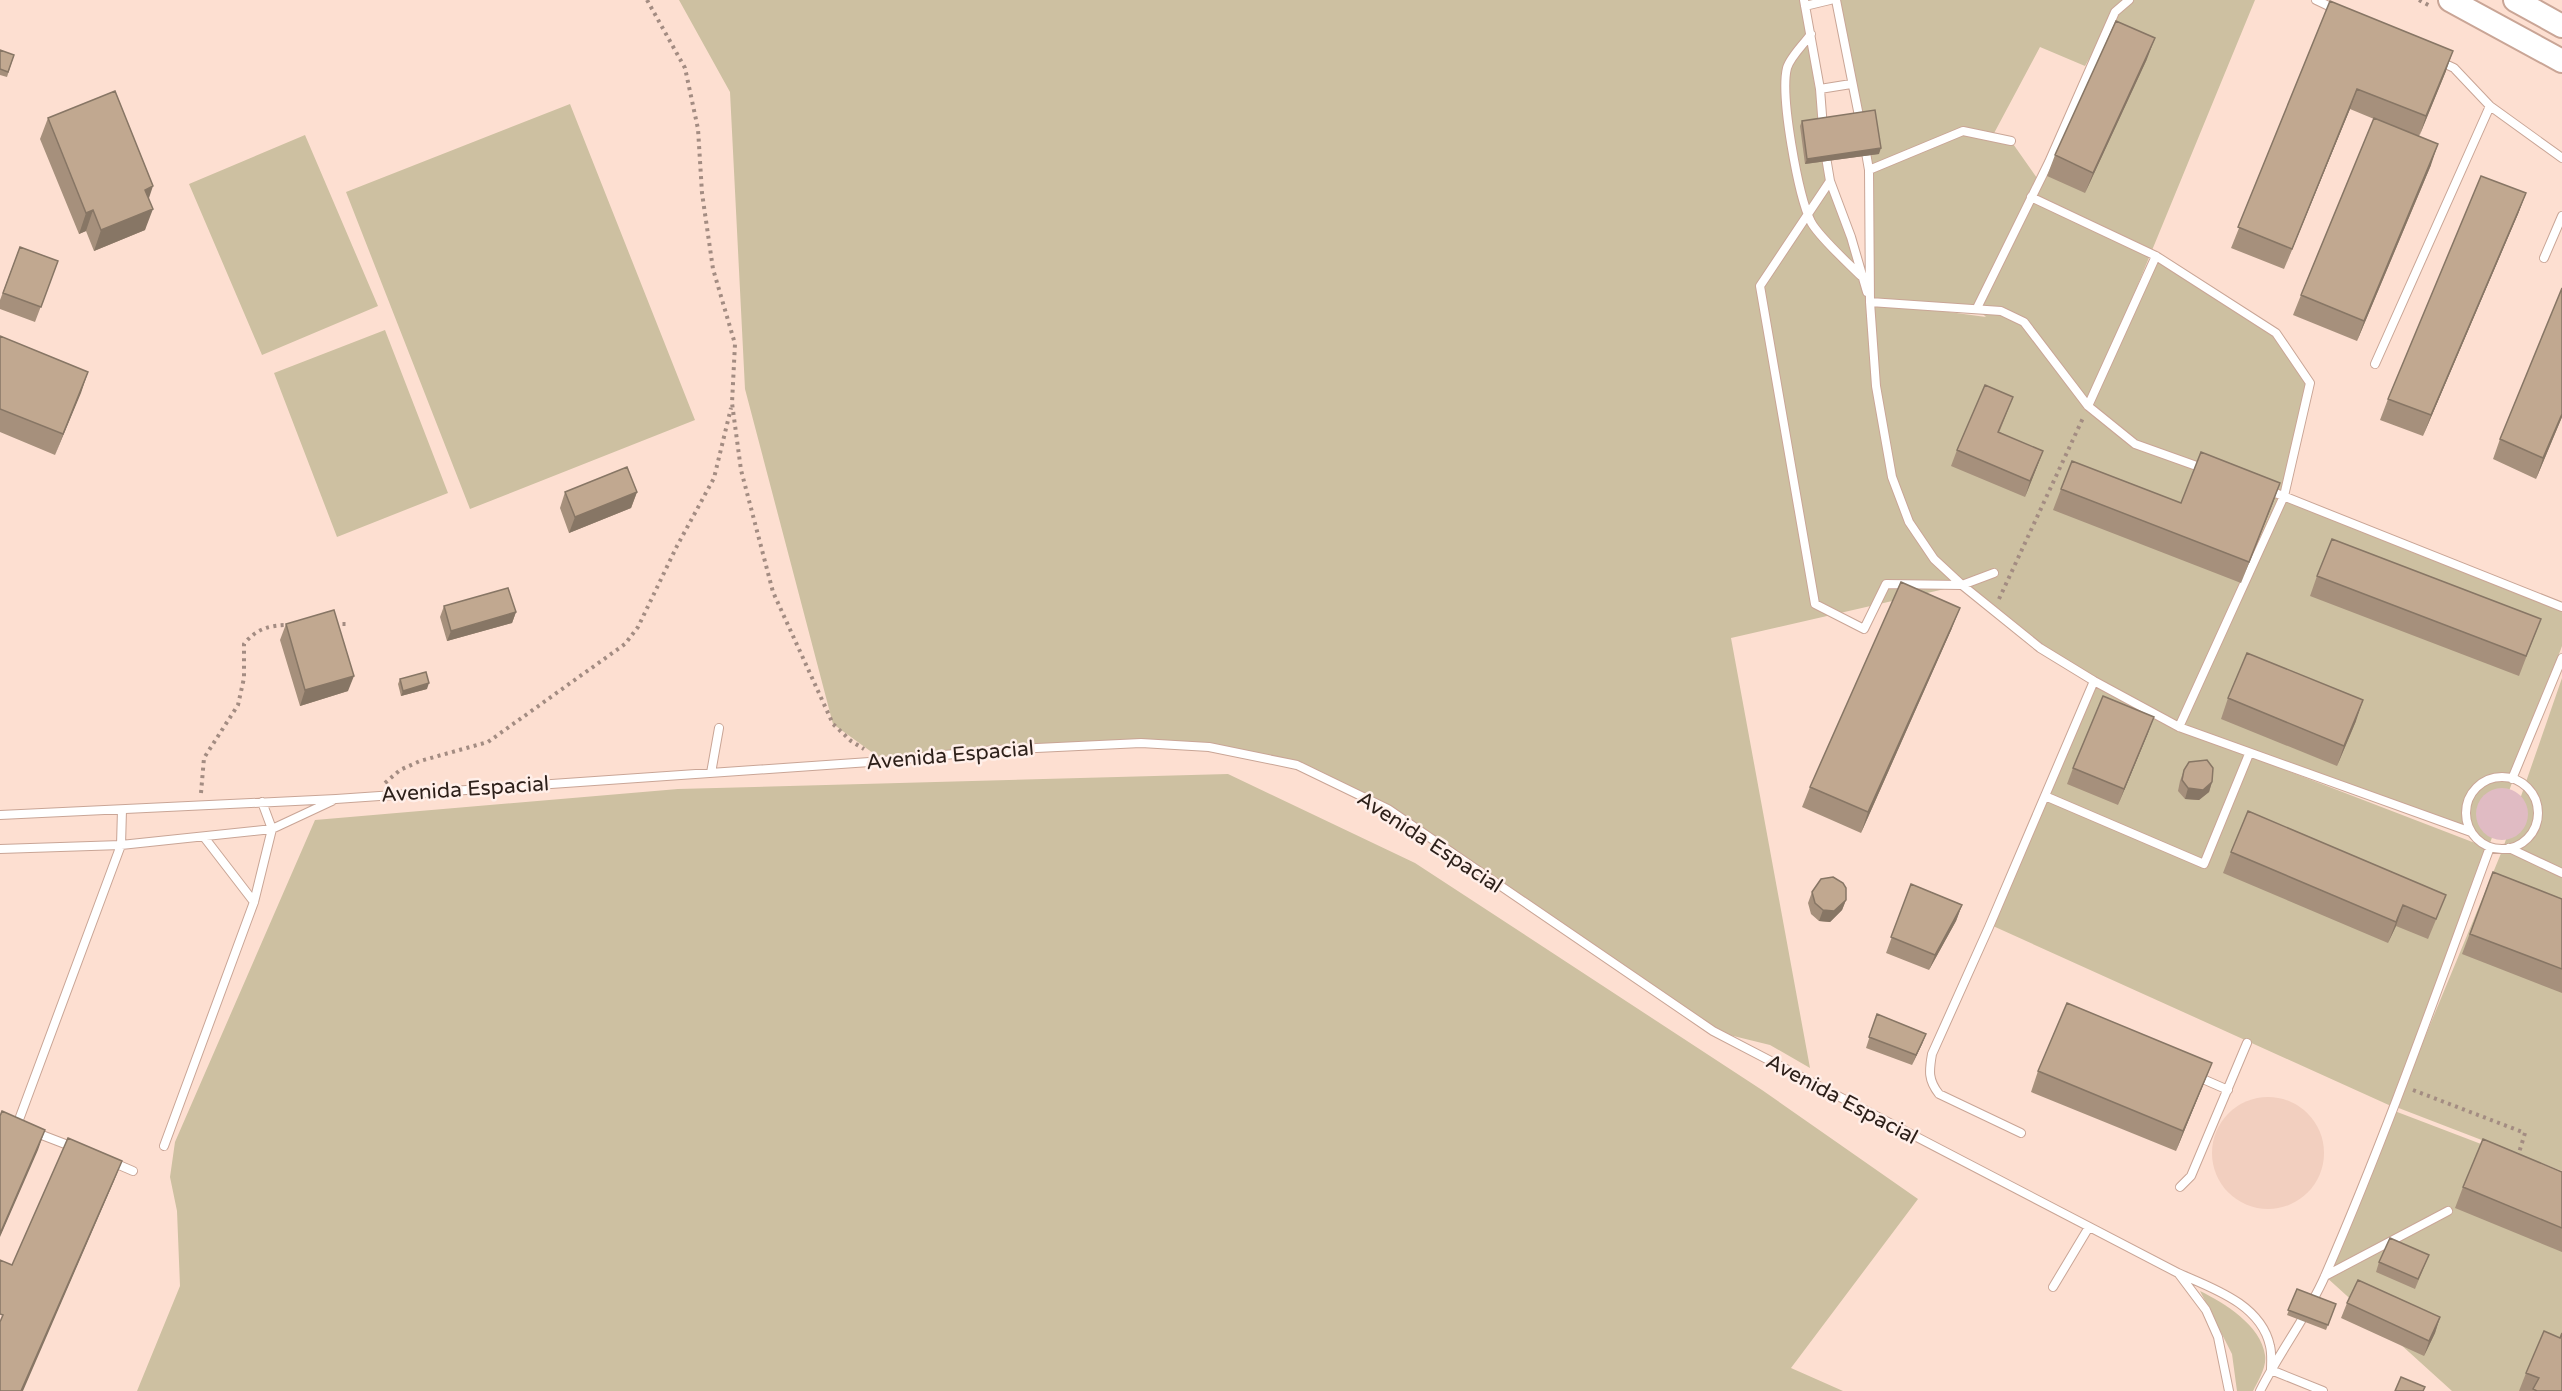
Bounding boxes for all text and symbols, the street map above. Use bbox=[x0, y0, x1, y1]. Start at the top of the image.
street label: Avenida Espacial bbox=[865, 736, 1035, 775]
street label: Avenida Espacial bbox=[380, 771, 550, 808]
street label: Avenida Espacial bbox=[1352, 786, 1507, 899]
street label: Avenida Espacial bbox=[1762, 1049, 1922, 1150]

